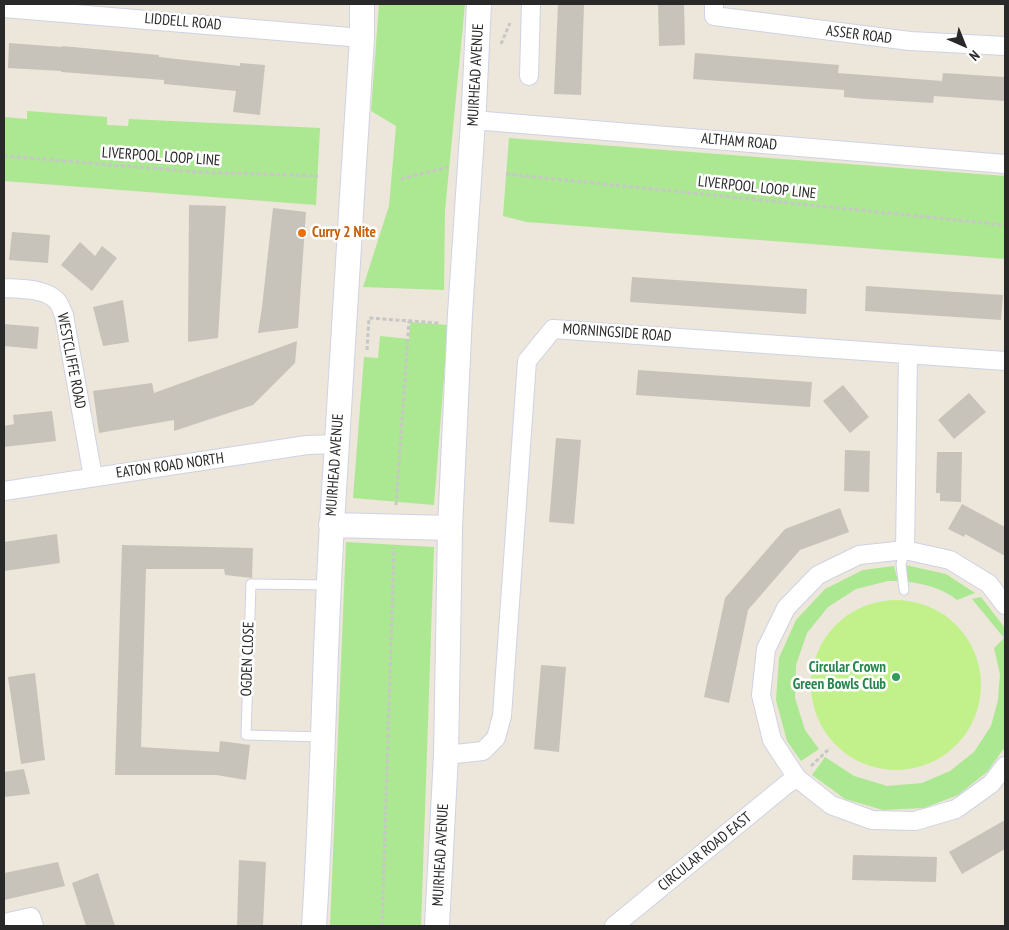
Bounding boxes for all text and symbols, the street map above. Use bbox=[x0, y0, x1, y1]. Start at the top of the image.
street label: LIDDELL ROAD bbox=[144, 10, 222, 34]
north arrow bbox=[939, 20, 989, 70]
street label: ASSER ROAD bbox=[825, 22, 893, 48]
street label: MUIRHEAD AVENUE bbox=[464, 23, 488, 127]
text: N bbox=[965, 47, 983, 65]
street label: ALTHAM ROAD bbox=[700, 130, 778, 154]
street label: LIVERPOOL LOOP LINE bbox=[101, 144, 221, 170]
street label: LIVERPOOL LOOP LINE bbox=[697, 173, 817, 203]
place label: Curry 2 Nite bbox=[312, 224, 376, 242]
marker: Curry 2 Nite bbox=[296, 227, 308, 239]
street label: WESTCLIFFE ROAD bbox=[53, 312, 89, 410]
street label: MORNINGSIDE ROAD bbox=[562, 320, 672, 346]
street label: MUIRHEAD AVENUE bbox=[322, 413, 348, 517]
street label: EATON ROAD NORTH bbox=[115, 450, 225, 482]
street label: OGDEN CLOSE bbox=[238, 621, 258, 697]
place label: Circular Crown Green Bowls Club bbox=[793, 659, 886, 694]
marker: Circular Crown Green Bowls Club bbox=[890, 671, 902, 683]
street label: MUIRHEAD AVENUE bbox=[429, 803, 453, 907]
street label: CIRCULAR ROAD EAST bbox=[655, 809, 755, 895]

